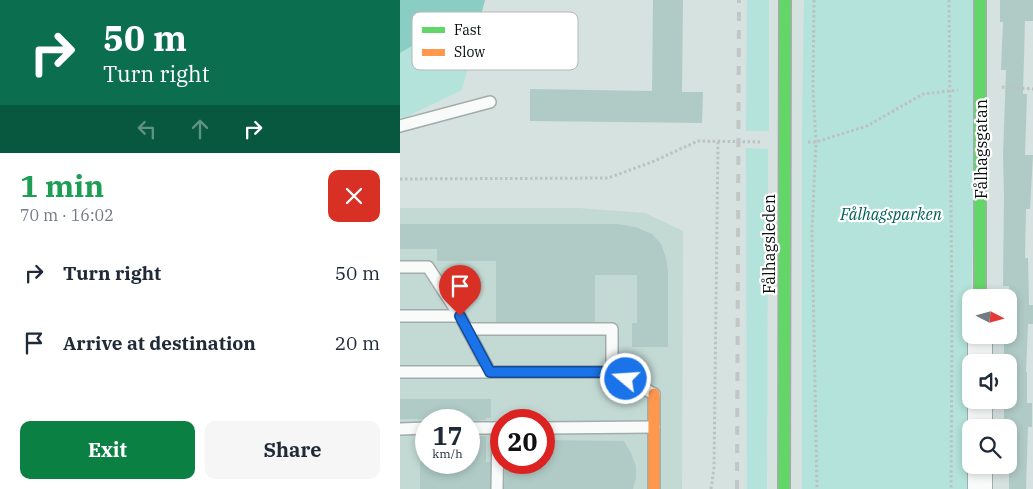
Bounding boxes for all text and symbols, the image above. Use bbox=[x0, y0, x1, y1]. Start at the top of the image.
legend bbox=[412, 12, 578, 70]
text: 50 m bbox=[103, 15, 187, 61]
icon: right bbox=[20, 20, 85, 85]
text: Fast bbox=[454, 21, 482, 39]
text: Slow bbox=[454, 43, 485, 61]
text: Turn right bbox=[103, 59, 210, 88]
street label: Fålhagsgatan bbox=[971, 99, 991, 199]
icon: left bbox=[133, 115, 161, 143]
icon: ahead bbox=[186, 115, 214, 143]
icon: right bbox=[239, 115, 267, 143]
text: 1 min bbox=[20, 166, 104, 205]
button: close bbox=[328, 170, 380, 222]
street label: Fålhagsleden bbox=[759, 194, 779, 294]
park label: Fålhagsparken bbox=[839, 204, 942, 224]
text: 70 m · 16:02 bbox=[20, 205, 114, 225]
icon: right bbox=[20, 259, 48, 287]
text: Turn right bbox=[63, 261, 161, 285]
text: 50 m bbox=[335, 261, 380, 285]
pin bbox=[439, 265, 481, 316]
icon: arrive bbox=[446, 272, 474, 300]
north arrow bbox=[962, 289, 1018, 344]
map controls bbox=[962, 289, 1017, 474]
icon: arrive bbox=[20, 329, 48, 357]
text: Arrive at destination bbox=[63, 331, 256, 355]
text: 20 m bbox=[335, 331, 380, 355]
position arrow bbox=[599, 352, 651, 404]
button: sound bbox=[962, 354, 1017, 409]
speed limit sign: 20 bbox=[490, 409, 555, 474]
text: 17 bbox=[432, 419, 463, 452]
button: search bbox=[962, 419, 1017, 474]
button: Exit bbox=[20, 421, 195, 479]
button: Share bbox=[205, 421, 380, 479]
text: km/h bbox=[432, 446, 463, 461]

